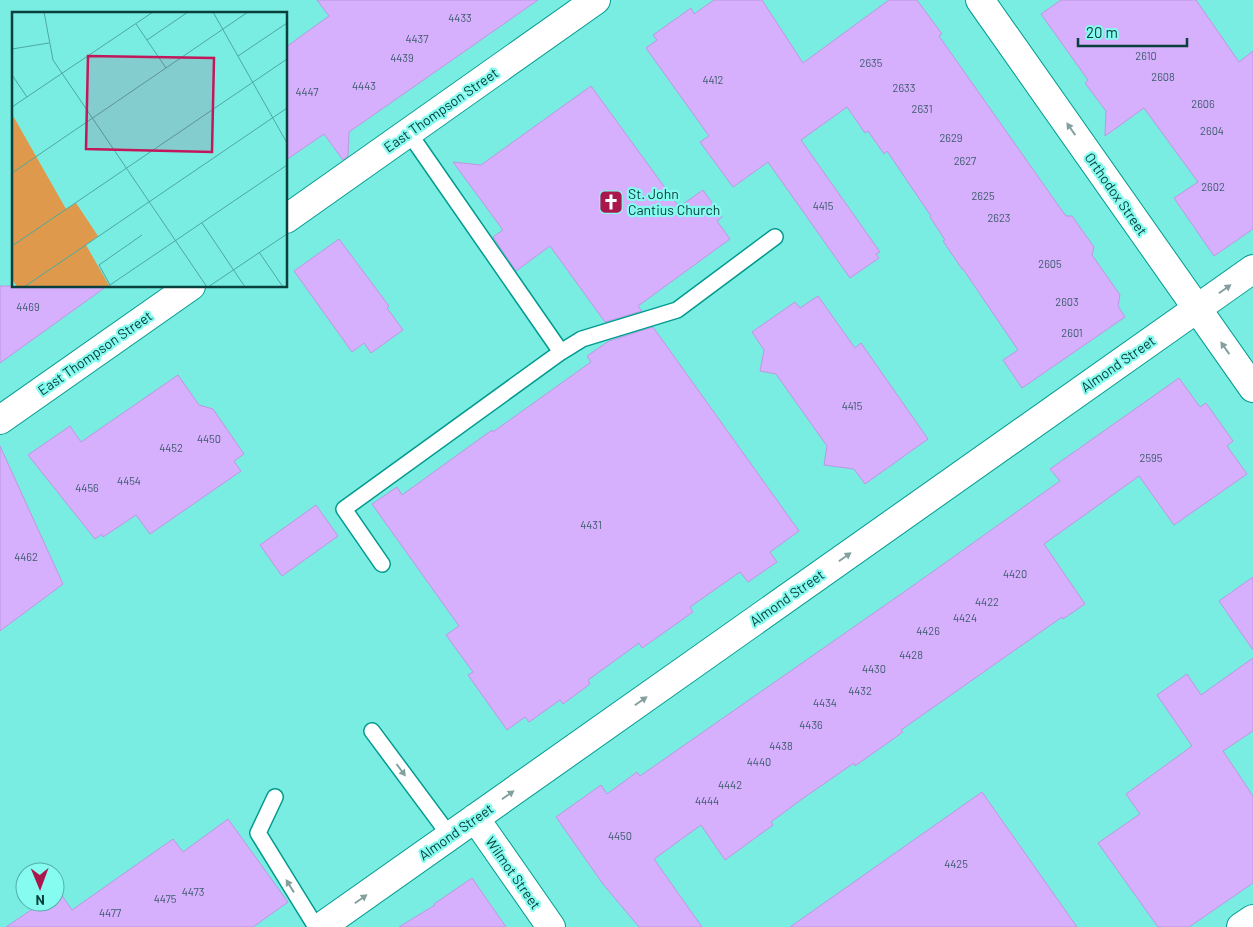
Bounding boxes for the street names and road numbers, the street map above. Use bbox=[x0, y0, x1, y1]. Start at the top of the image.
street label: East Thompson Street bbox=[380, 64, 501, 155]
street label: Orthodox Street bbox=[1082, 149, 1151, 238]
street label: East Thompson Street bbox=[34, 307, 155, 398]
street label: Almond Street bbox=[1077, 332, 1158, 395]
street label: Almond Street bbox=[746, 566, 827, 629]
street label: Almond Street bbox=[415, 800, 496, 863]
street label: Wilmot Street bbox=[482, 833, 545, 912]

